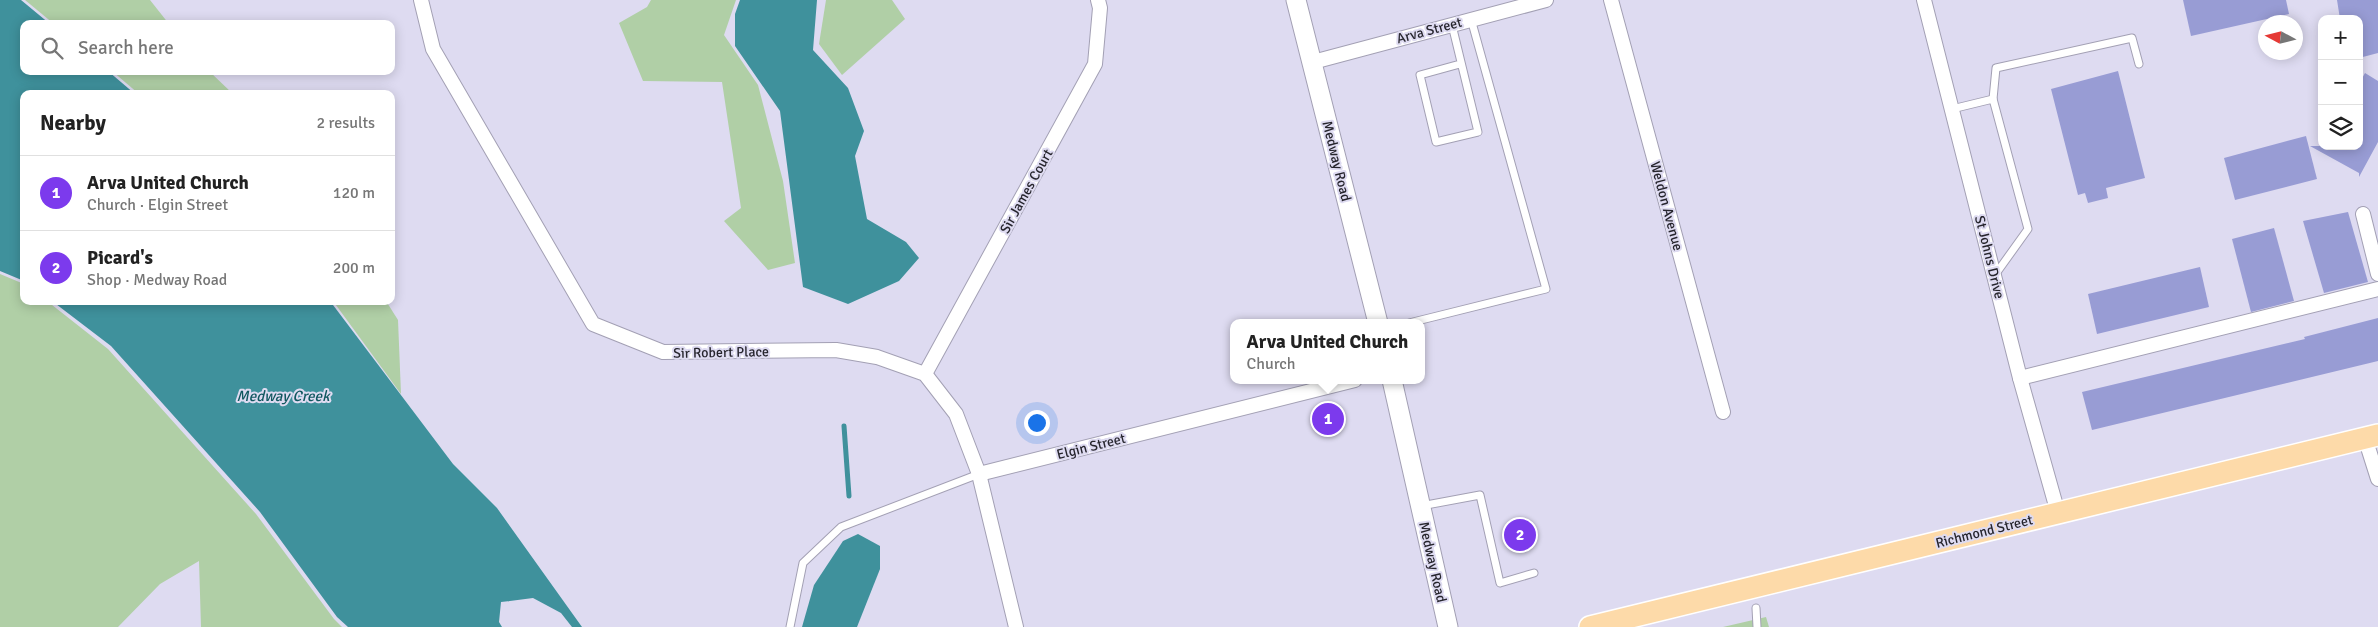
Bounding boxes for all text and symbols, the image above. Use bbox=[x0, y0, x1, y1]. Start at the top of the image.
street label: Arva Street bbox=[1395, 14, 1464, 47]
north arrow bbox=[2258, 15, 2303, 60]
map controls bbox=[2318, 15, 2363, 150]
button: + bbox=[2318, 15, 2363, 60]
search box bbox=[20, 20, 395, 75]
icon: search bbox=[38, 34, 66, 62]
text: Search here bbox=[78, 36, 174, 60]
button: − bbox=[2318, 60, 2363, 105]
button: layers bbox=[2318, 105, 2363, 150]
text: Nearby bbox=[40, 110, 106, 136]
text: 2 results bbox=[316, 113, 375, 133]
street label: Medway Road bbox=[1318, 119, 1355, 203]
street label: Sir James Court bbox=[996, 146, 1057, 236]
street label: Weldon Avenue bbox=[1646, 160, 1687, 253]
text: Arva United Church bbox=[87, 171, 249, 195]
text: 1 bbox=[52, 183, 60, 203]
text: 120 m bbox=[333, 183, 375, 203]
text: Church · Elgin Street bbox=[87, 195, 228, 215]
street label: St Johns Drive bbox=[1971, 214, 2008, 300]
text: Picard's bbox=[87, 246, 153, 270]
text: 2 bbox=[52, 258, 60, 278]
text: 200 m bbox=[333, 258, 375, 278]
text: Shop · Medway Road bbox=[87, 270, 227, 290]
popup bbox=[1230, 319, 1425, 384]
text: Arva United Church bbox=[1247, 330, 1408, 354]
street label: Sir Robert Place bbox=[673, 343, 769, 362]
text: Church bbox=[1247, 354, 1296, 374]
water label: Medway Creek bbox=[237, 387, 331, 405]
pin: 1 bbox=[1312, 400, 1344, 438]
your location bbox=[1024, 410, 1050, 436]
street label: Elgin Street bbox=[1055, 430, 1127, 463]
street label: Richmond Street bbox=[1934, 511, 2035, 552]
pin: 2 bbox=[1504, 516, 1536, 554]
street label: Medway Road bbox=[1415, 520, 1450, 604]

